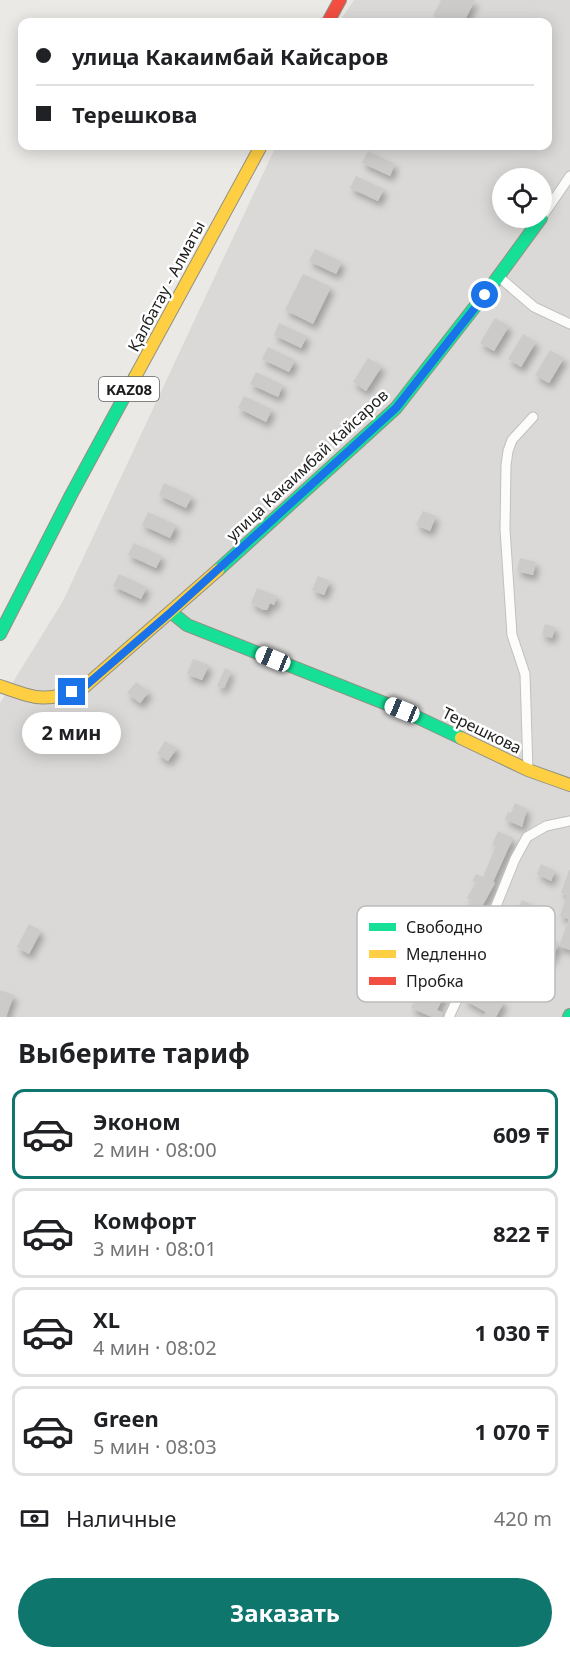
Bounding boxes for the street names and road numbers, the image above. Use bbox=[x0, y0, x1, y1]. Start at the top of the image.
street label: Қалбатау - Алматы bbox=[122, 217, 210, 355]
road number: KAZ08 bbox=[99, 377, 159, 401]
street label: улица Какаимбай Кайсаров bbox=[221, 384, 393, 546]
street label: Терешкова bbox=[439, 701, 525, 759]

